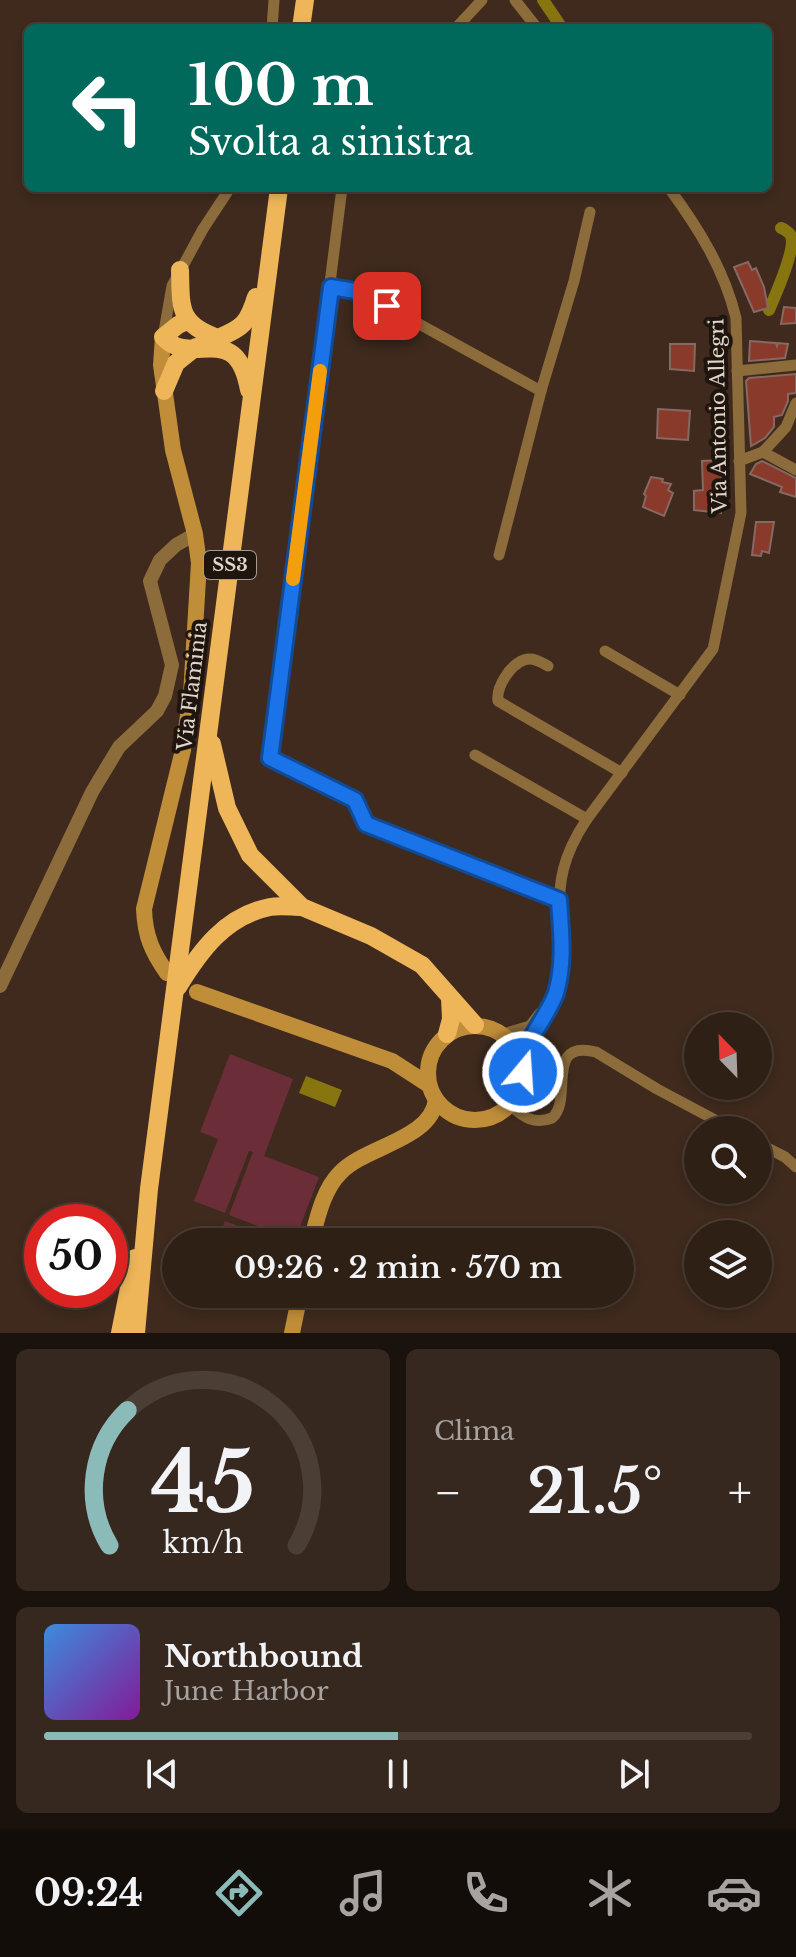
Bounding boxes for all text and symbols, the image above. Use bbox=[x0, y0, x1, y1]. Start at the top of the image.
text: 100 m bbox=[188, 51, 374, 120]
icon: left bbox=[56, 56, 160, 160]
text: Svolta a sinistra bbox=[188, 120, 473, 165]
pin bbox=[353, 272, 421, 340]
icon: arrive bbox=[365, 284, 409, 328]
street label: Via Antonio Allegri bbox=[704, 318, 732, 515]
road number: SS3 bbox=[204, 551, 256, 579]
street label: Via Flaminia bbox=[172, 619, 212, 753]
north arrow bbox=[684, 1012, 772, 1100]
map controls bbox=[684, 1012, 772, 1308]
position arrow bbox=[481, 1030, 565, 1114]
button: search bbox=[684, 1116, 772, 1204]
speed limit sign: 50 bbox=[24, 1204, 128, 1308]
button: layers bbox=[684, 1220, 772, 1308]
text: 09:26 · 2 min · 570 m bbox=[234, 1249, 562, 1286]
text: Clima bbox=[434, 1415, 514, 1447]
text: 45 bbox=[151, 1431, 255, 1534]
text: 21.5° bbox=[527, 1455, 663, 1529]
text: − bbox=[434, 1465, 462, 1520]
text: + bbox=[728, 1465, 752, 1520]
text: km/h bbox=[162, 1525, 244, 1561]
text: Northbound bbox=[164, 1638, 363, 1675]
text: June Harbor bbox=[164, 1675, 329, 1707]
icon: previous bbox=[140, 1752, 184, 1796]
icon: pause bbox=[376, 1752, 420, 1796]
icon: next bbox=[612, 1752, 656, 1796]
icon: directions bbox=[211, 1865, 267, 1921]
icon: music bbox=[335, 1865, 391, 1921]
icon: phone bbox=[458, 1865, 514, 1921]
icon: climate bbox=[582, 1865, 638, 1921]
icon: car bbox=[706, 1865, 762, 1921]
text: 09:24 bbox=[34, 1871, 143, 1916]

